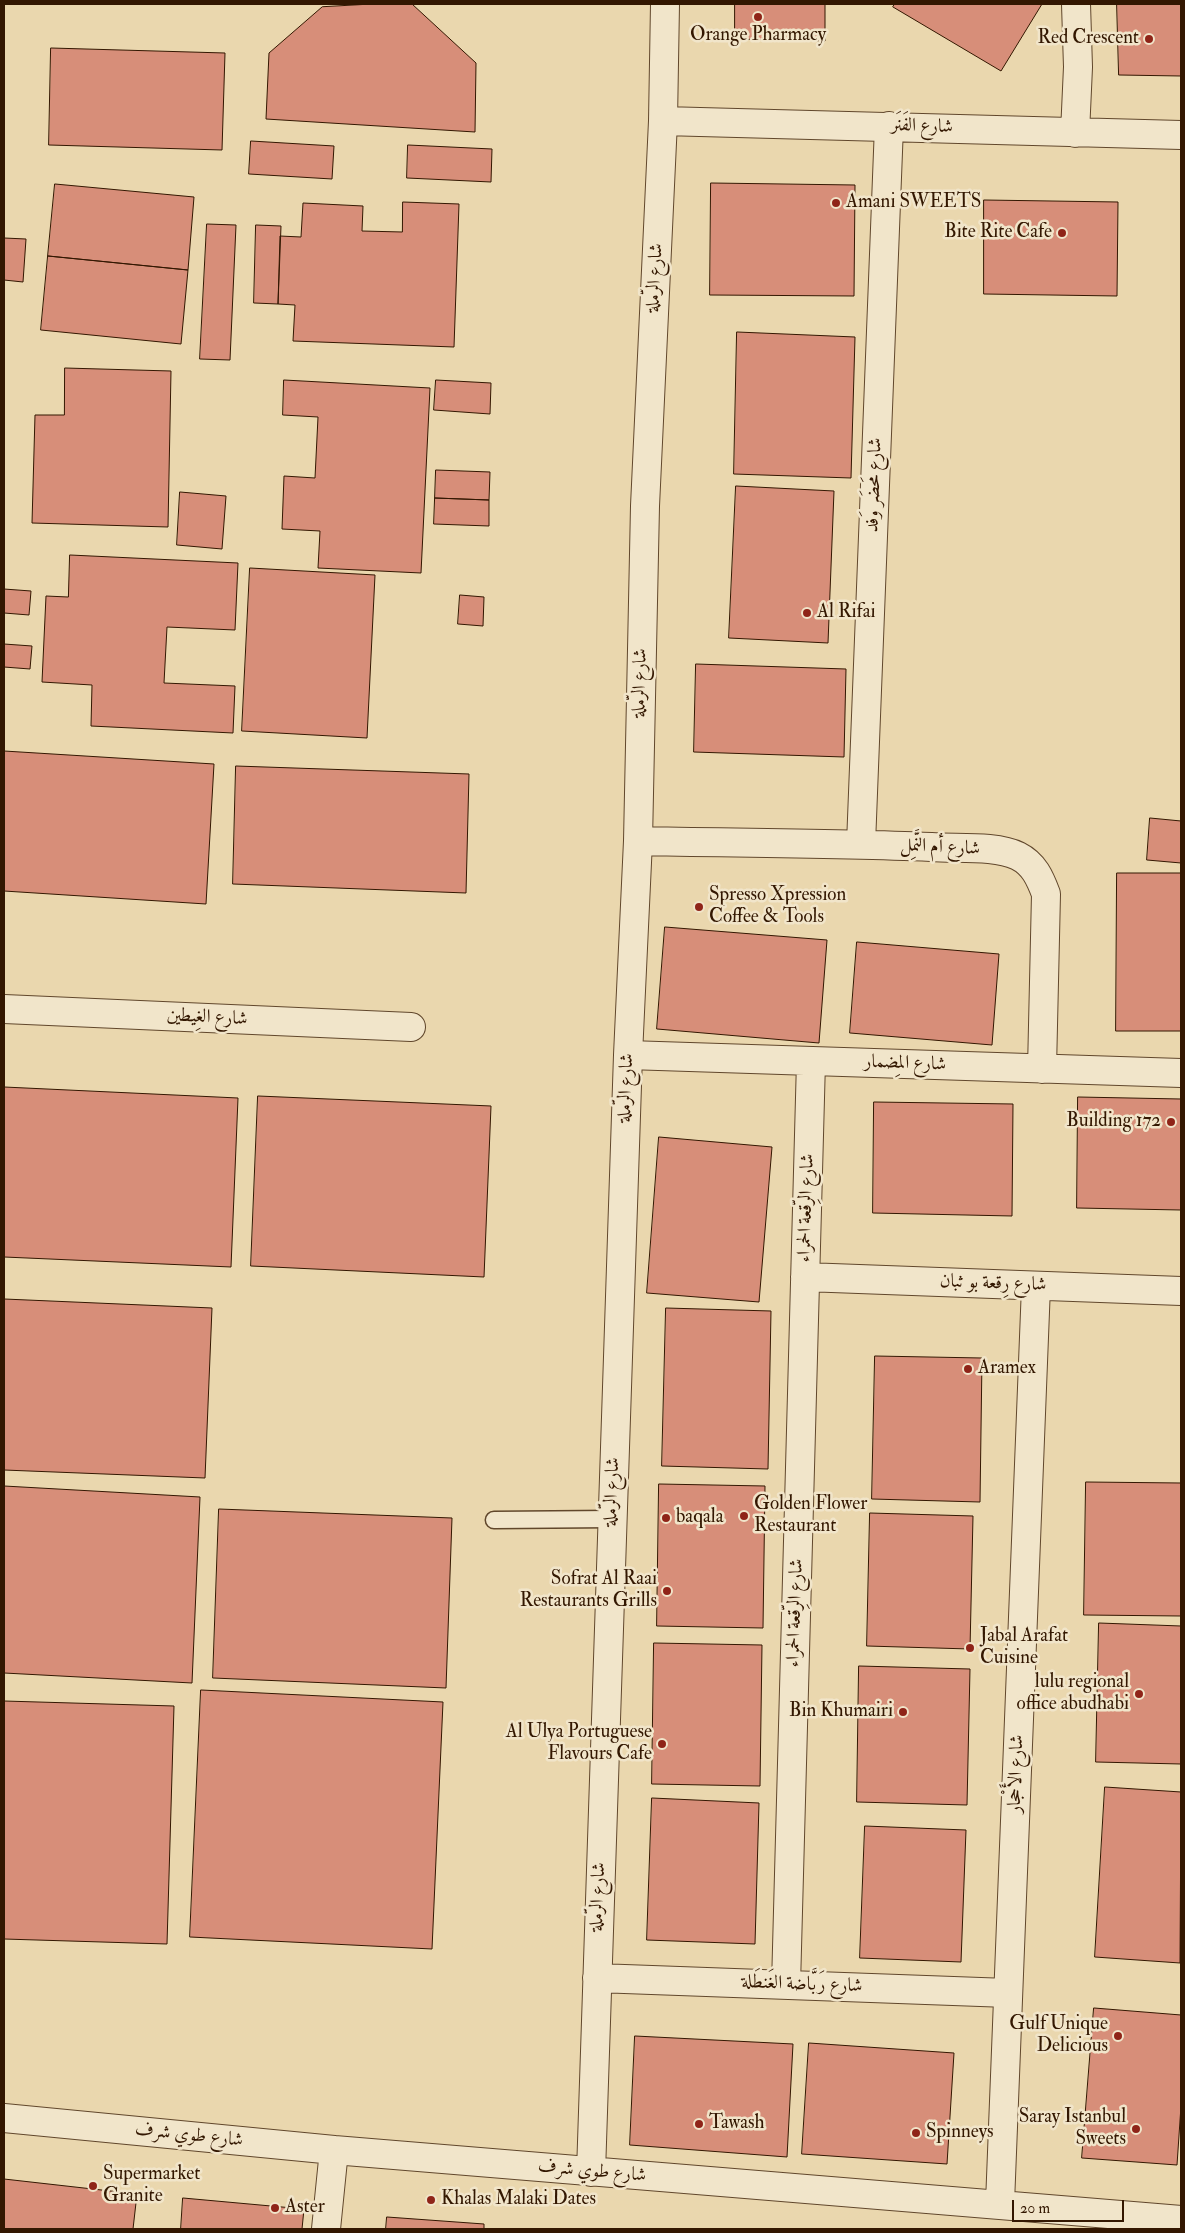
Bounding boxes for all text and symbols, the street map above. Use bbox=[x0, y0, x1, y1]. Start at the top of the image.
marker: Orange Pharmacy bbox=[752, 11, 764, 23]
place label: Orange Pharmacy bbox=[690, 25, 826, 47]
place label: Red Crescent bbox=[1038, 28, 1139, 50]
marker: Red Crescent bbox=[1143, 33, 1155, 45]
street label: شارع الفَنَر bbox=[891, 115, 953, 139]
place label: Amani SWEETS bbox=[846, 192, 981, 214]
marker: Amani SWEETS bbox=[830, 197, 842, 209]
place label: Bite Rite Cafe bbox=[944, 222, 1052, 244]
marker: Bite Rite Cafe bbox=[1056, 227, 1068, 239]
street label: شارع الرّملة bbox=[643, 243, 669, 313]
street label: شارع مَحضَر وَفد bbox=[862, 437, 888, 533]
place label: Al Rifai bbox=[817, 602, 876, 624]
marker: Al Rifai bbox=[801, 607, 813, 619]
street label: شارع الرّملة bbox=[629, 648, 653, 718]
street label: شارع أم النَّمِل bbox=[899, 835, 981, 861]
place label: Spresso Xpression Coffee & Tools bbox=[709, 885, 846, 929]
marker: Spresso Xpression Coffee & Tools bbox=[693, 901, 705, 913]
street label: شارع الغِيطين bbox=[166, 1004, 248, 1032]
street label: شارع المِضمار bbox=[863, 1051, 947, 1077]
street label: شارع الرّملة bbox=[614, 1053, 640, 1123]
place label: Building 172 bbox=[1066, 1111, 1161, 1133]
marker: Building 172 bbox=[1165, 1116, 1177, 1128]
street label: شارع الرِّقعة الحمراء bbox=[794, 1153, 820, 1263]
street label: شارع رِقعة بو ثبان bbox=[939, 1271, 1047, 1297]
place label: Aramex bbox=[978, 1358, 1036, 1380]
marker: Aramex bbox=[962, 1363, 974, 1375]
street label: شارع الرّملة bbox=[600, 1457, 626, 1527]
place label: Golden Flower Restaurant bbox=[754, 1494, 867, 1538]
place label: baqala bbox=[676, 1507, 724, 1529]
marker: Golden Flower Restaurant bbox=[738, 1510, 750, 1522]
marker: baqala bbox=[660, 1512, 672, 1524]
street label: شارع الرِّقعة الحمراء bbox=[783, 1558, 809, 1668]
place label: Sofrat Al Raai Restaurants Grills bbox=[520, 1569, 657, 1613]
marker: Sofrat Al Raai Restaurants Grills bbox=[661, 1585, 673, 1597]
place label: Jabal Arafat Cuisine bbox=[980, 1626, 1068, 1670]
marker: Jabal Arafat Cuisine bbox=[964, 1642, 976, 1654]
place label: lulu regional office abudhabi bbox=[1017, 1672, 1129, 1716]
marker: lulu regional office abudhabi bbox=[1133, 1688, 1145, 1700]
place label: Bin Khumairi bbox=[789, 1701, 893, 1723]
marker: Bin Khumairi bbox=[897, 1706, 909, 1718]
place label: Al Ulya Portuguese Flavours Cafe bbox=[506, 1722, 652, 1766]
street label: شارع الأَحْجار bbox=[1004, 1734, 1030, 1814]
marker: Al Ulya Portuguese Flavours Cafe bbox=[656, 1738, 668, 1750]
street label: شارع الرّملة bbox=[586, 1862, 612, 1932]
street label: شارع رَبَّاضة الغَنطَلة bbox=[741, 1971, 863, 1999]
place label: Gulf Unique Delicious bbox=[1009, 2014, 1108, 2058]
marker: Gulf Unique Delicious bbox=[1112, 2030, 1124, 2042]
place label: Saray Istanbul Sweets bbox=[1019, 2107, 1126, 2151]
place label: Tawash bbox=[709, 2113, 764, 2135]
marker: Tawash bbox=[693, 2118, 705, 2130]
street label: شارع طوي شرف bbox=[134, 2119, 244, 2153]
place label: Spinneys bbox=[926, 2122, 994, 2144]
marker: Saray Istanbul Sweets bbox=[1130, 2123, 1142, 2135]
marker: Spinneys bbox=[910, 2127, 922, 2139]
street label: شارع طوي شرف bbox=[537, 2156, 647, 2188]
place label: Supermarket Granite bbox=[103, 2164, 200, 2208]
marker: Supermarket Granite bbox=[87, 2180, 99, 2192]
place label: Khalas Malaki Dates bbox=[441, 2189, 596, 2211]
scale bar bbox=[1015, 2190, 1128, 2222]
marker: Khalas Malaki Dates bbox=[425, 2194, 437, 2206]
place label: Aster bbox=[285, 2197, 325, 2219]
text: 20 m bbox=[1020, 2199, 1050, 2218]
marker: Aster bbox=[269, 2202, 281, 2214]

